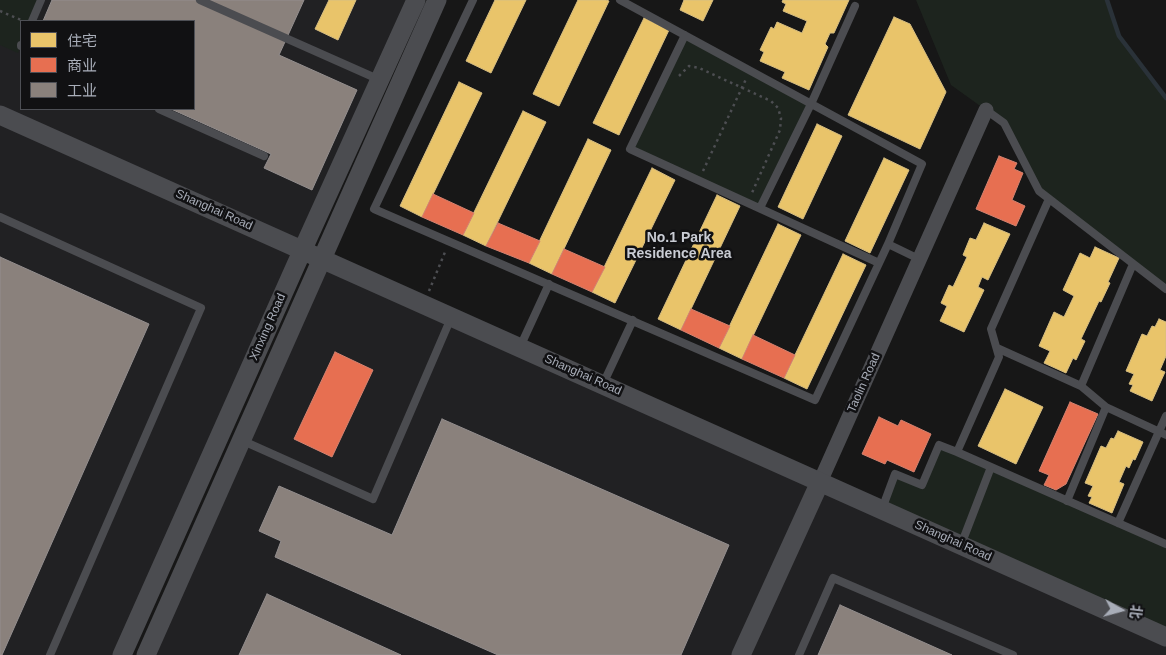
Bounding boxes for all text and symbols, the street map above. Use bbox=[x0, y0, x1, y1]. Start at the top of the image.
legend bbox=[20, 20, 195, 110]
text: 住宅 bbox=[67, 32, 97, 49]
text: 商业 bbox=[67, 57, 97, 74]
text: 工业 bbox=[67, 82, 97, 99]
street label: Shanghai Road bbox=[173, 187, 255, 233]
district label: No.1 Park Residence Area bbox=[626, 230, 732, 262]
street label: Xinxing Road bbox=[247, 291, 289, 363]
street label: Taolin Road bbox=[845, 351, 883, 415]
street label: Shanghai Road bbox=[542, 352, 624, 398]
street label: Shanghai Road bbox=[912, 518, 994, 564]
north arrow bbox=[1096, 585, 1146, 635]
text: 北 bbox=[1127, 604, 1145, 620]

